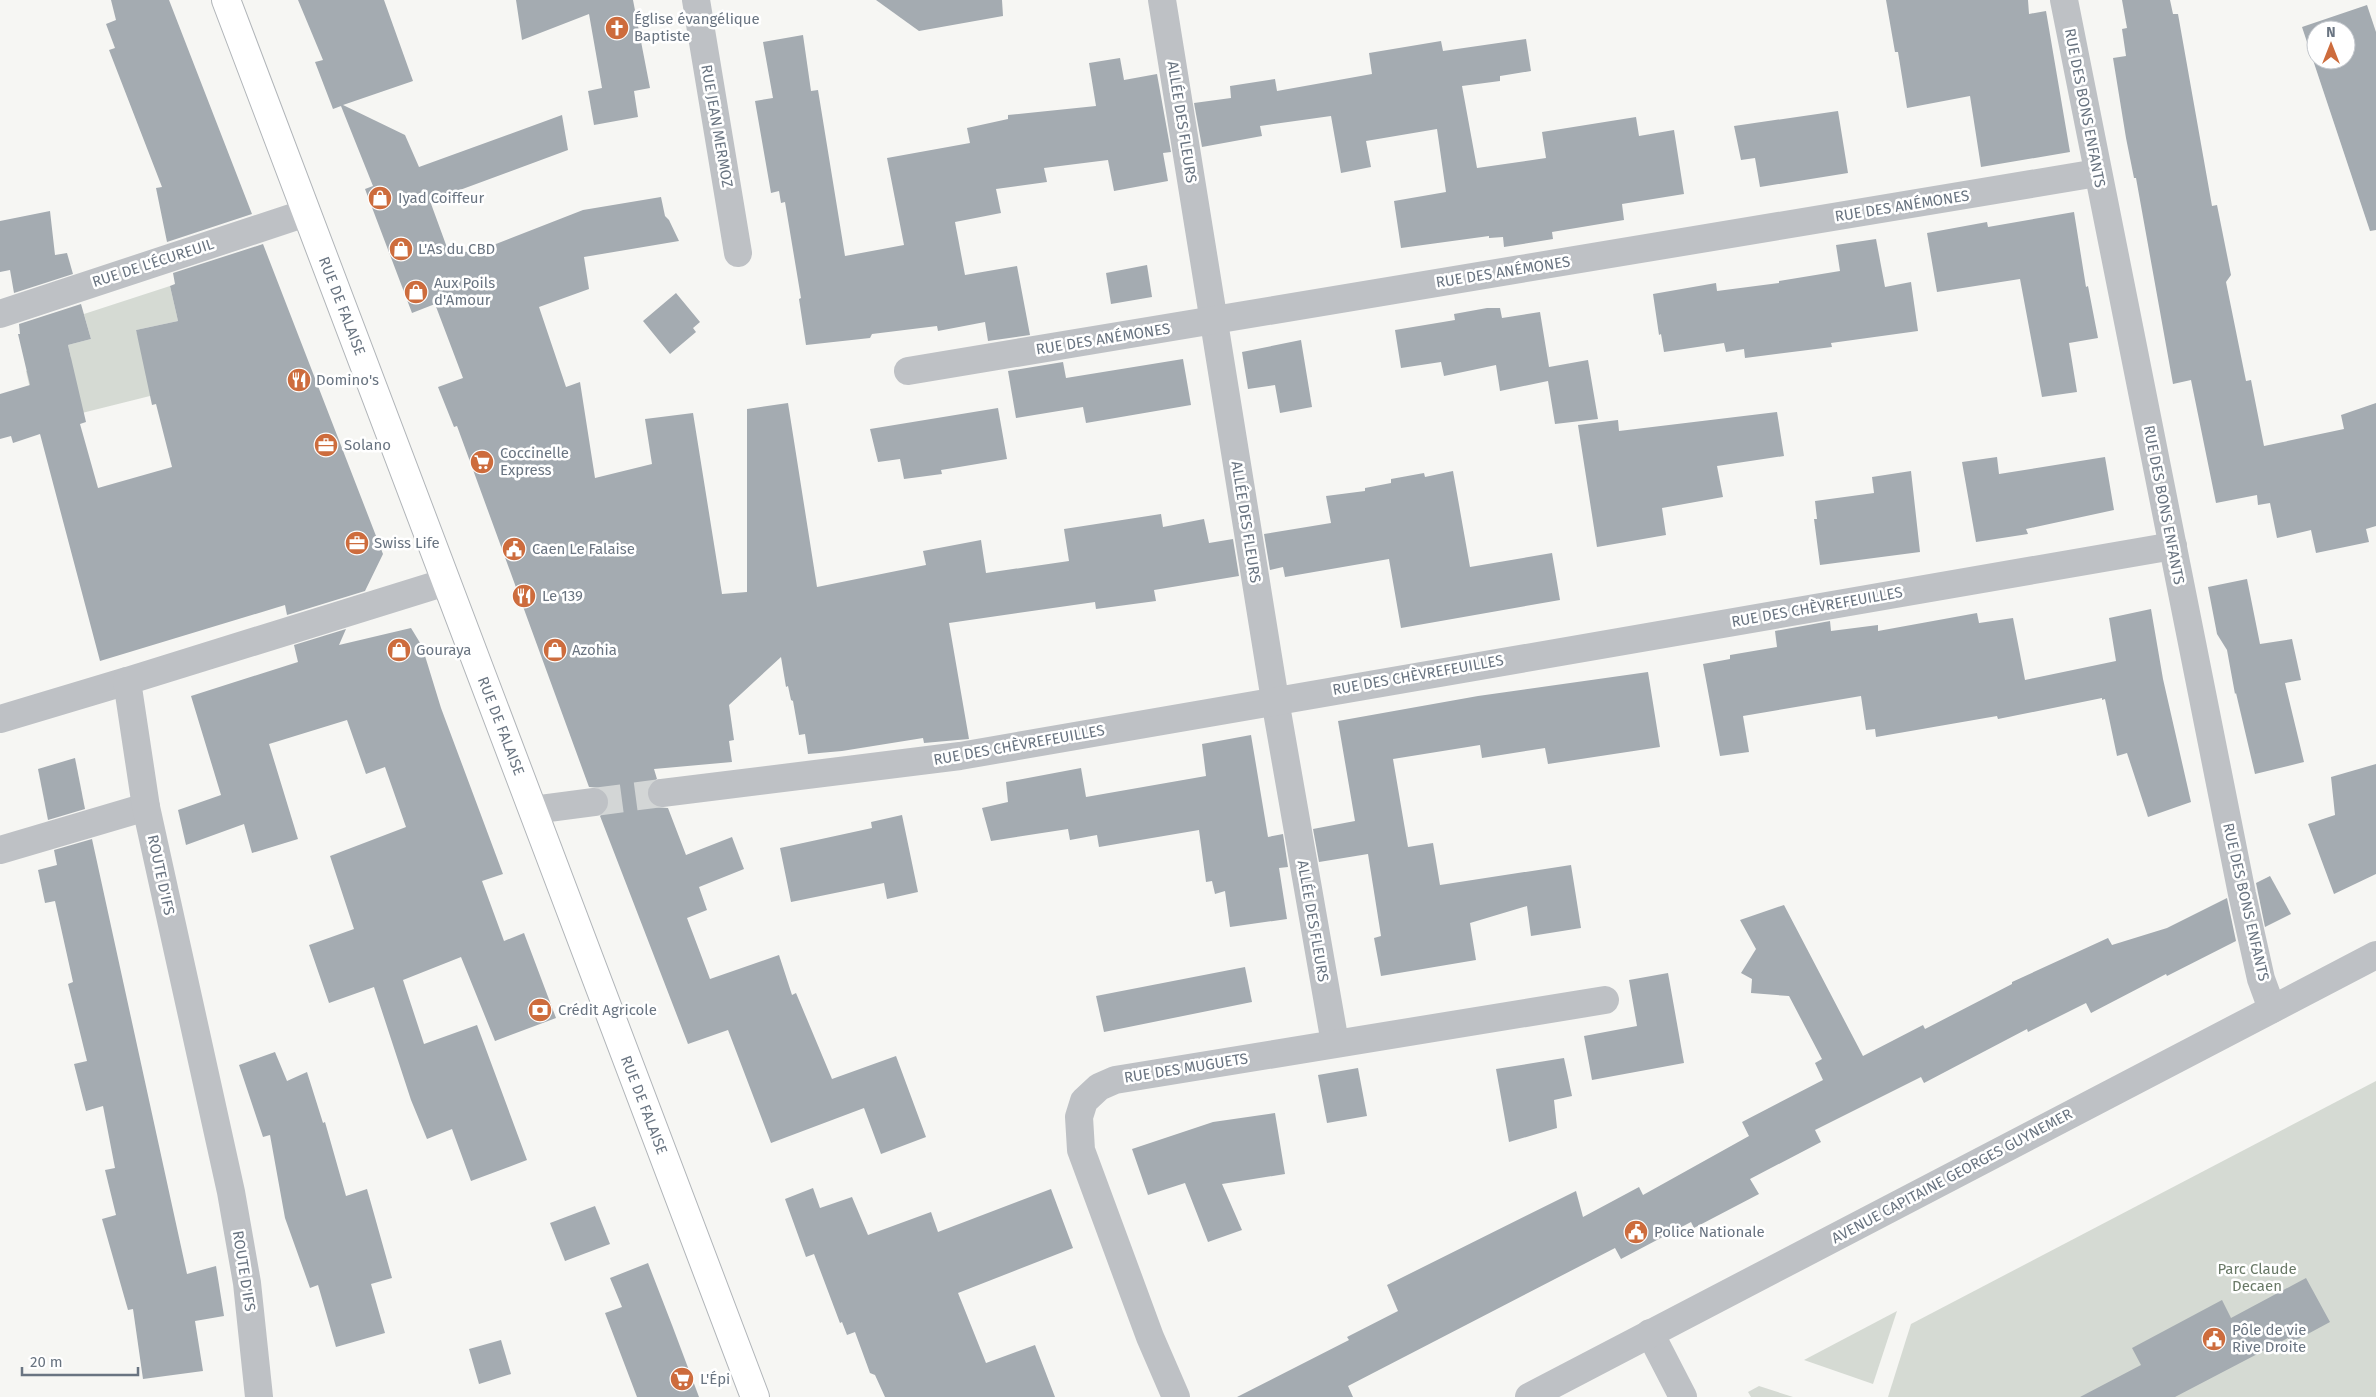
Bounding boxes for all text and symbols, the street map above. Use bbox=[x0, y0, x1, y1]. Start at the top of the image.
place label: Église évangélique Baptiste bbox=[634, 10, 760, 45]
church icon: Église évangélique Baptiste bbox=[604, 15, 630, 41]
north arrow bbox=[2306, 20, 2356, 70]
text: N bbox=[2326, 24, 2336, 41]
street label: RUE DES BONS ENFANTS bbox=[2061, 27, 2109, 189]
street label: ALLÉE DES FLEURS bbox=[1163, 60, 1201, 184]
street label: RUE JEAN MERMOZ bbox=[697, 63, 737, 189]
shop icon: Iyad Coiffeur bbox=[367, 185, 393, 211]
street label: RUE DES ANÉMONES bbox=[1834, 187, 1970, 225]
place label: Iyad Coiffeur bbox=[398, 189, 485, 207]
street label: RUE DE L'ÉCUREUIL bbox=[90, 235, 217, 291]
shop icon: L'As du CBD bbox=[388, 236, 414, 262]
place label: L'As du CBD bbox=[418, 240, 495, 258]
street label: RUE DES ANÉMONES bbox=[1435, 253, 1571, 291]
street label: RUE DE FALAISE bbox=[315, 254, 369, 358]
place label: Aux Poils d'Amour bbox=[434, 274, 495, 309]
shop icon: Aux Poils d'Amour bbox=[403, 279, 429, 305]
street label: RUE DES ANÉMONES bbox=[1035, 320, 1171, 358]
restaurant icon: Domino's bbox=[286, 367, 312, 393]
place label: Domino's bbox=[316, 371, 379, 389]
street label: RUE DES BONS ENFANTS bbox=[2140, 424, 2188, 586]
office icon: Solano bbox=[313, 432, 339, 458]
place label: Solano bbox=[344, 436, 391, 454]
place label: Coccinelle Express bbox=[500, 444, 569, 479]
supermarket icon: Coccinelle Express bbox=[469, 449, 495, 475]
street label: ALLÉE DES FLEURS bbox=[1227, 460, 1265, 584]
office icon: Swiss Life bbox=[344, 530, 370, 556]
place label: Swiss Life bbox=[374, 534, 440, 552]
public building icon: Caen Le Falaise bbox=[501, 536, 527, 562]
place label: Caen Le Falaise bbox=[532, 540, 635, 558]
restaurant icon: Le 139 bbox=[511, 583, 537, 609]
street label: RUE DES CHÈVREFEUILLES bbox=[1730, 583, 1904, 631]
place label: Le 139 bbox=[542, 587, 583, 605]
shop icon: Gouraya bbox=[386, 637, 412, 663]
shop icon: Azohia bbox=[542, 637, 568, 663]
place label: Gouraya bbox=[416, 641, 471, 659]
place label: Azohia bbox=[572, 641, 617, 659]
street label: RUE DES CHÈVREFEUILLES bbox=[1331, 651, 1505, 699]
street label: RUE DE FALAISE bbox=[474, 674, 528, 778]
street label: RUE DES CHÈVREFEUILLES bbox=[932, 721, 1106, 769]
street label: RUE DES BONS ENFANTS bbox=[2219, 821, 2273, 983]
street label: ROUTE D'IFS bbox=[144, 833, 178, 917]
street label: ALLÉE DES FLEURS bbox=[1293, 859, 1333, 983]
bank icon: Crédit Agricole bbox=[527, 997, 553, 1023]
place label: Crédit Agricole bbox=[558, 1001, 657, 1019]
street label: RUE DES MUGUETS bbox=[1123, 1049, 1249, 1087]
street label: RUE DE FALAISE bbox=[617, 1053, 671, 1157]
street label: AVENUE CAPITAINE GEORGES GUYNEMER bbox=[1829, 1105, 2075, 1247]
public building icon: Police Nationale bbox=[1623, 1219, 1649, 1245]
place label: Police Nationale bbox=[1654, 1223, 1765, 1241]
street label: ROUTE D'IFS bbox=[229, 1229, 259, 1313]
park label: Parc Claude Decaen bbox=[2217, 1260, 2297, 1295]
place label: Pôle de vie Rive Droite bbox=[2232, 1321, 2306, 1356]
public building icon: Pôle de vie Rive Droite bbox=[2201, 1326, 2227, 1352]
scale bar bbox=[22, 1344, 139, 1376]
text: 20 m bbox=[30, 1353, 63, 1371]
supermarket icon: L'Épi bbox=[669, 1366, 695, 1392]
place label: L'Épi bbox=[700, 1370, 730, 1388]

